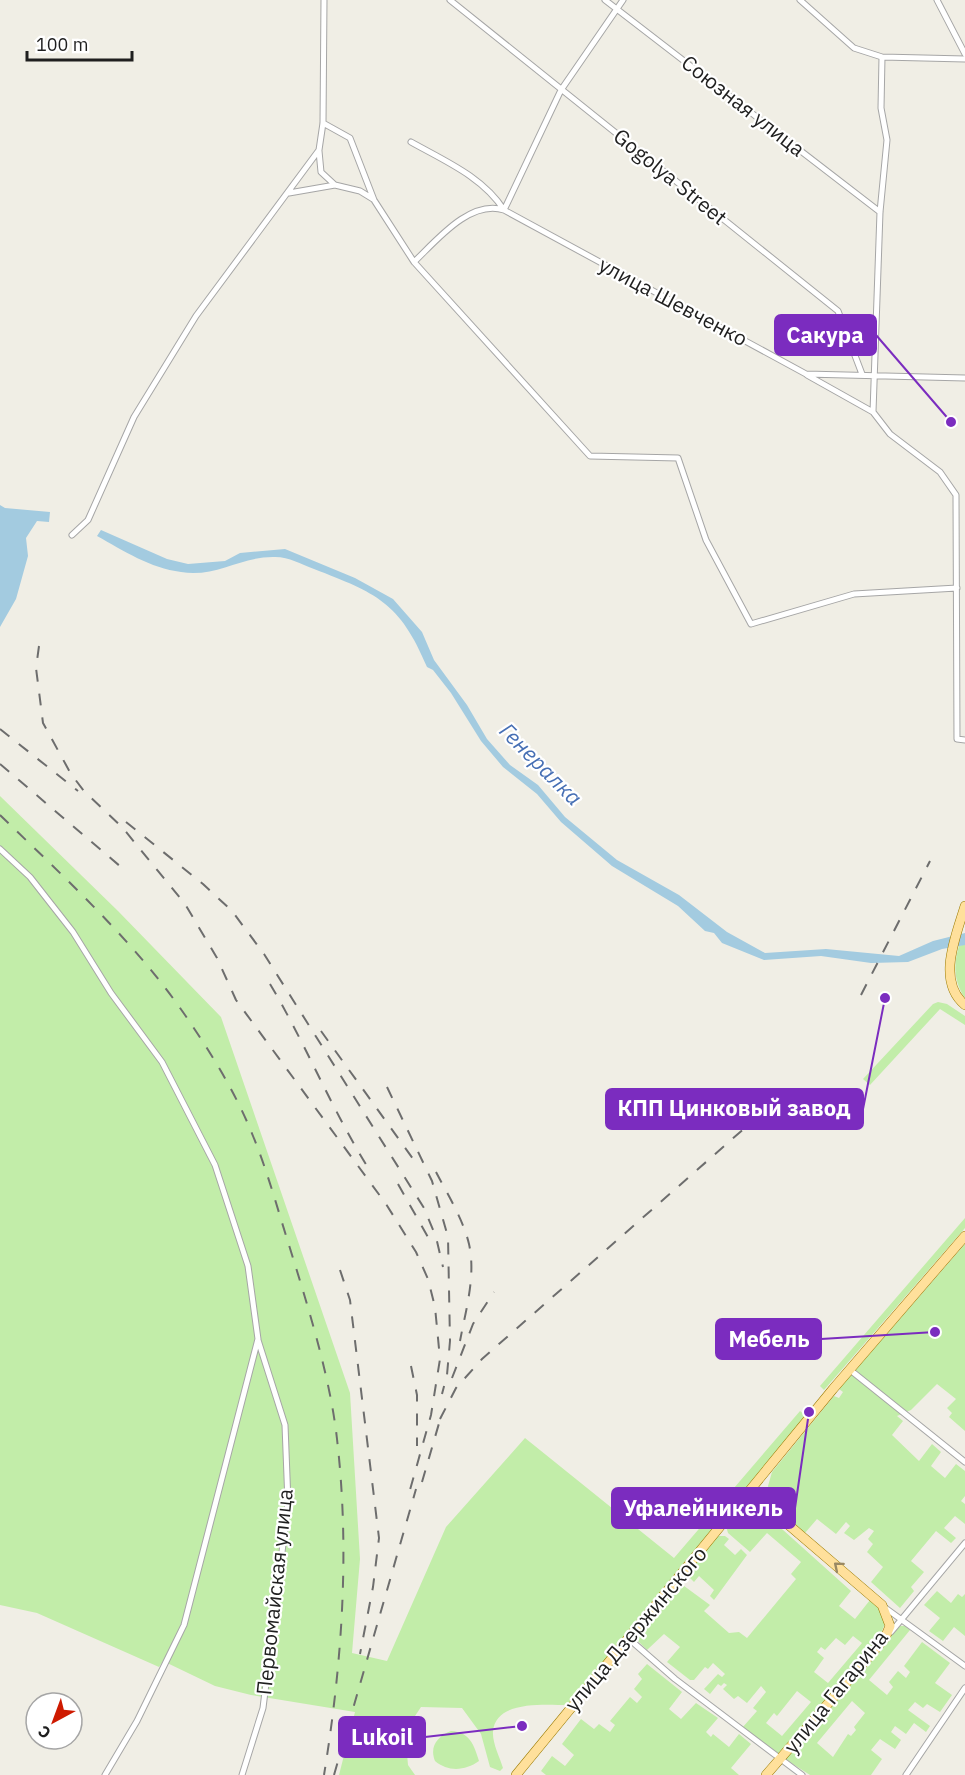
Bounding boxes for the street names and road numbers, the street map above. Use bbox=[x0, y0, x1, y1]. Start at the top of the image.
street label: Союзная улица bbox=[676, 48, 811, 162]
street label: Gogolya Street bbox=[608, 122, 733, 231]
street label: улица Шевченко bbox=[594, 250, 753, 352]
street label: Первомайская улица bbox=[249, 1487, 299, 1696]
street label: улица Дзержинского bbox=[558, 1540, 713, 1717]
street label: улица Гагарина bbox=[777, 1624, 894, 1759]

